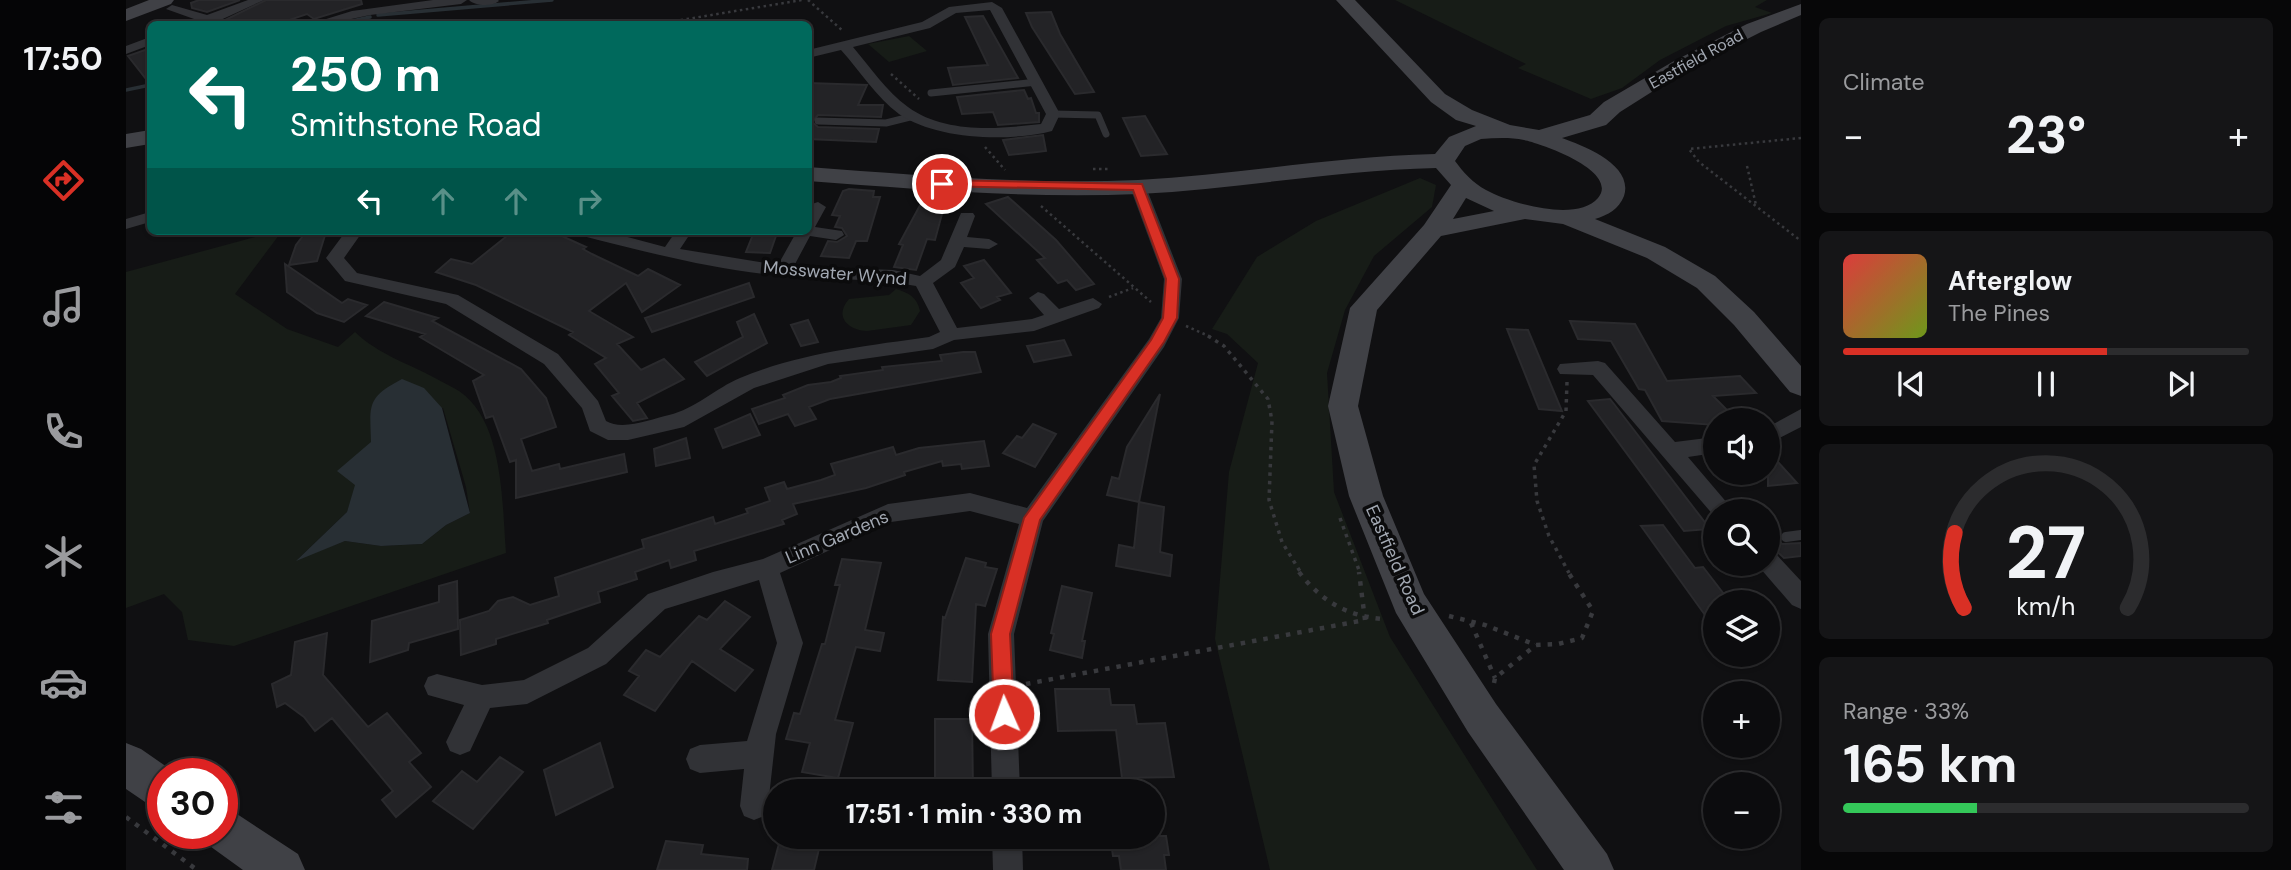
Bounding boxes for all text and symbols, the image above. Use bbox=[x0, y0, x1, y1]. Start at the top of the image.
street label: Eastfield Road bbox=[1645, 24, 1747, 94]
text: 17:50 bbox=[23, 38, 103, 80]
text: 250 m bbox=[290, 42, 441, 106]
icon: left bbox=[175, 49, 266, 140]
text: Climate bbox=[1843, 67, 1925, 97]
text: 23° bbox=[2006, 101, 2086, 169]
text: Smithstone Road bbox=[290, 104, 542, 146]
text: − bbox=[1843, 111, 1864, 161]
text: + bbox=[2228, 111, 2249, 161]
pin bbox=[912, 154, 972, 214]
icon: directions bbox=[39, 156, 88, 205]
icon: arrive bbox=[923, 165, 961, 203]
icon: left bbox=[351, 182, 389, 220]
icon: ahead bbox=[424, 182, 462, 220]
icon: ahead bbox=[497, 182, 535, 220]
icon: right bbox=[570, 182, 608, 220]
street label: Mosswater Wynd bbox=[762, 255, 908, 291]
text: Afterglow bbox=[1948, 264, 2072, 298]
icon: music bbox=[39, 282, 88, 331]
text: The Pines bbox=[1948, 298, 2050, 328]
icon: previous bbox=[1892, 365, 1930, 403]
icon: pause bbox=[2027, 365, 2065, 403]
icon: next bbox=[2162, 365, 2200, 403]
icon: phone bbox=[39, 407, 88, 456]
map controls bbox=[1703, 408, 1780, 849]
button: sound bbox=[1703, 408, 1780, 485]
button: search bbox=[1703, 499, 1780, 576]
street label: Eastfield Road bbox=[1360, 501, 1430, 619]
street label: Linn Gardens bbox=[782, 504, 892, 570]
text: 27 bbox=[2006, 506, 2086, 601]
icon: climate bbox=[39, 532, 88, 581]
text: km/h bbox=[2016, 589, 2076, 622]
button: layers bbox=[1703, 590, 1780, 667]
icon: car bbox=[39, 658, 88, 707]
position arrow bbox=[967, 677, 1041, 751]
button: + bbox=[1703, 681, 1780, 758]
text: Range · 33% bbox=[1843, 696, 1969, 726]
text: 165 km bbox=[1843, 730, 2017, 798]
speed limit sign: 30 bbox=[147, 758, 238, 849]
button: − bbox=[1703, 772, 1780, 849]
icon: filters bbox=[39, 783, 88, 832]
text: 17:51 · 1 min · 330 m bbox=[846, 797, 1082, 831]

